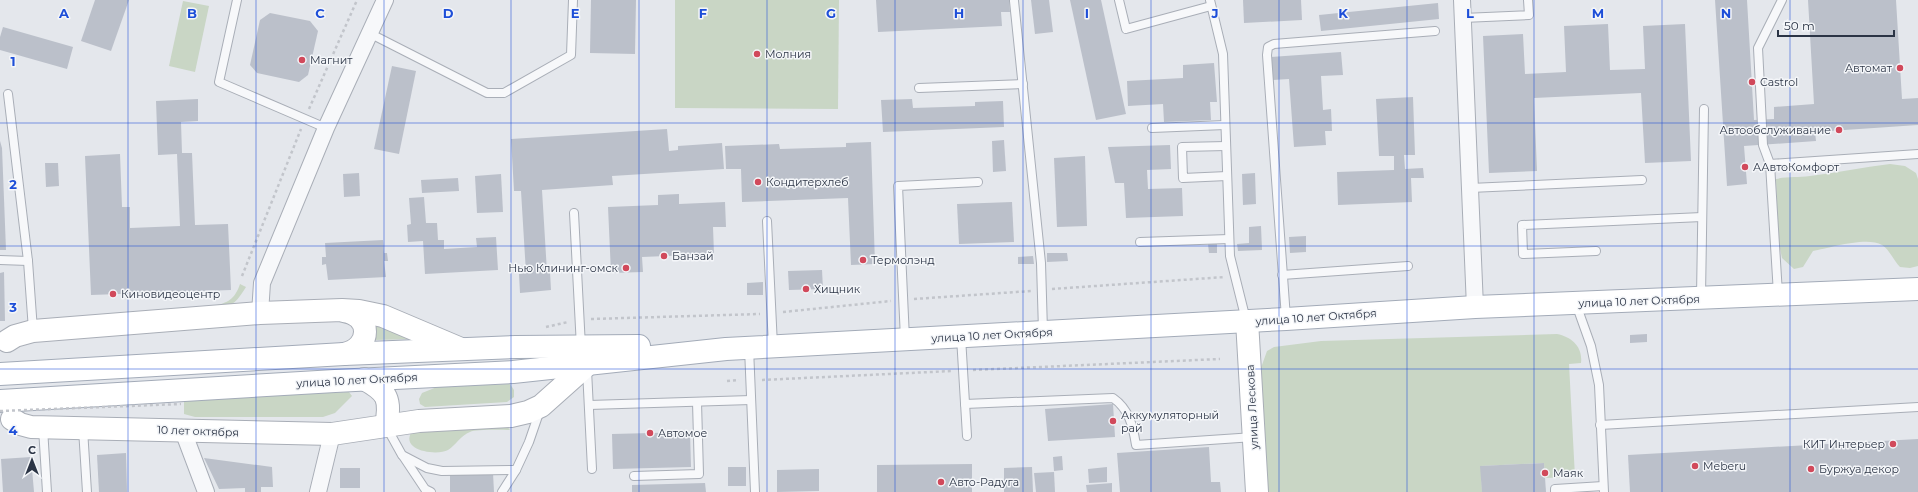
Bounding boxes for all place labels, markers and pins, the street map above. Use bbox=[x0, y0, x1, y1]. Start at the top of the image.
place label: Молния bbox=[765, 47, 811, 61]
marker: Молния bbox=[752, 49, 762, 59]
place label: Магнит bbox=[310, 53, 353, 67]
marker: Магнит bbox=[297, 55, 307, 65]
place label: Автомат bbox=[1845, 61, 1893, 75]
marker: Автомат bbox=[1895, 63, 1905, 73]
place label: Castrol bbox=[1760, 75, 1798, 89]
marker: Castrol bbox=[1747, 77, 1757, 87]
place label: Автообслуживание bbox=[1720, 123, 1831, 137]
marker: Автообслуживание bbox=[1834, 125, 1844, 135]
place label: ААвтоКомфорт bbox=[1753, 160, 1840, 174]
marker: ААвтоКомфорт bbox=[1740, 162, 1750, 172]
place label: Кондитерхлеб bbox=[766, 175, 848, 189]
marker: Кондитерхлеб bbox=[753, 177, 763, 187]
place label: Банзай bbox=[672, 249, 714, 263]
marker: Банзай bbox=[659, 251, 669, 261]
place label: Термолэнд bbox=[871, 253, 935, 267]
marker: Термолэнд bbox=[858, 255, 868, 265]
place label: Нью Клининг-омск bbox=[508, 261, 619, 275]
marker: Нью Клининг-омск bbox=[621, 263, 631, 273]
place label: Хищник bbox=[814, 282, 861, 296]
marker: Хищник bbox=[801, 284, 811, 294]
place label: Киновидеоцентр bbox=[121, 287, 220, 301]
marker: Киновидеоцентр bbox=[108, 289, 118, 299]
place label: Аккумуляторный рай bbox=[1121, 408, 1219, 435]
marker: Аккумуляторный рай bbox=[1108, 416, 1118, 426]
place label: Автомое bbox=[658, 426, 707, 440]
marker: Автомое bbox=[645, 428, 655, 438]
place label: КИТ Интерьер bbox=[1803, 437, 1885, 451]
marker: КИТ Интерьер bbox=[1888, 439, 1898, 449]
place label: Meberu bbox=[1703, 459, 1746, 473]
marker: Meberu bbox=[1690, 461, 1700, 471]
place label: Буржуа декор bbox=[1819, 462, 1899, 476]
marker: Буржуа декор bbox=[1806, 464, 1816, 474]
place label: Маяк bbox=[1553, 466, 1584, 480]
marker: Маяк bbox=[1540, 468, 1550, 478]
place label: Авто-Радуга bbox=[949, 475, 1019, 489]
marker: Авто-Радуга bbox=[936, 477, 946, 487]

